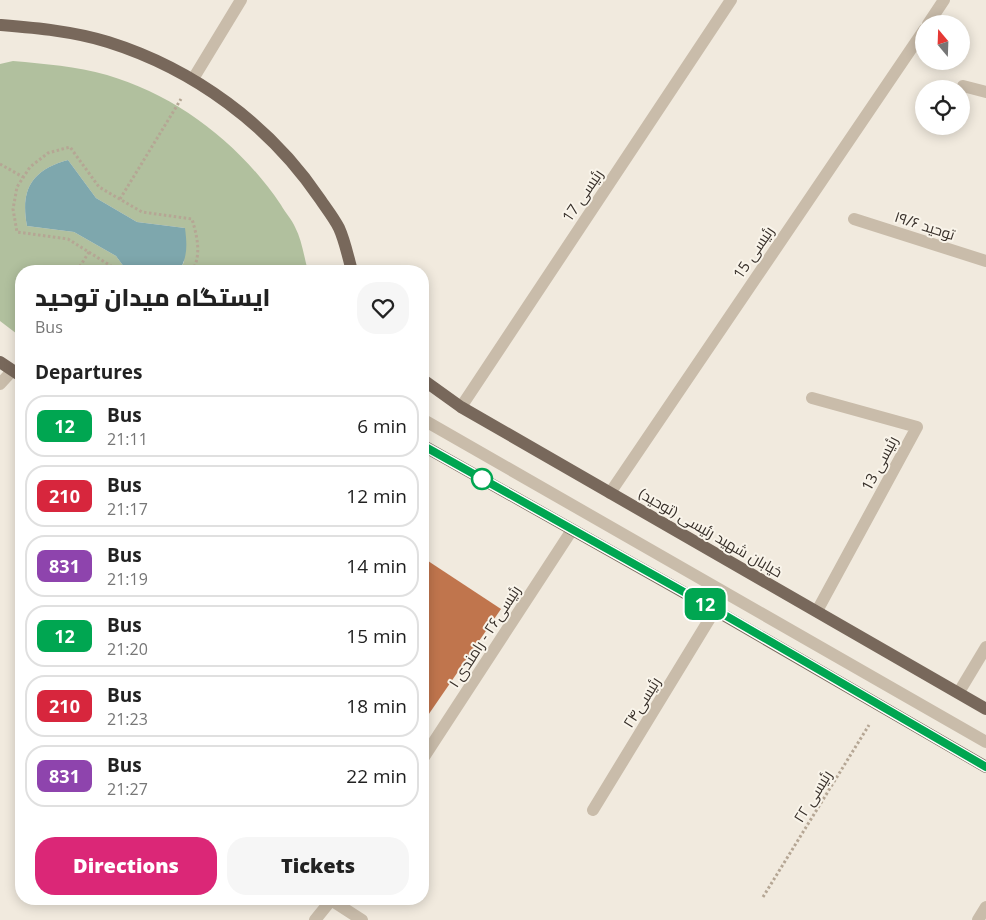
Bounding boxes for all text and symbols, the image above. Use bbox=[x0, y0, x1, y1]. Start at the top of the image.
north arrow bbox=[915, 15, 970, 70]
map controls bbox=[915, 15, 970, 135]
button: locate bbox=[915, 80, 970, 135]
street label: رئیسی 17 bbox=[557, 165, 608, 226]
street label: توحید ۱۹/۶ bbox=[892, 206, 958, 244]
street label: رئیسی 15 bbox=[728, 222, 779, 283]
text: ایستگاه میدان توحید bbox=[35, 280, 270, 313]
button: heart bbox=[357, 282, 409, 334]
text: Bus bbox=[35, 316, 63, 338]
text: Departures bbox=[35, 359, 142, 385]
text: Bus bbox=[107, 402, 142, 428]
text: 6 min bbox=[357, 413, 407, 439]
text: 12 bbox=[54, 414, 75, 438]
text: 21:11 bbox=[107, 428, 148, 450]
street label: رئیسی 13 bbox=[856, 432, 903, 494]
unlabelled marker bbox=[471, 468, 493, 490]
text: Bus bbox=[107, 472, 142, 498]
text: 12 min bbox=[346, 483, 407, 509]
street label: خیابان شهید رئیسی (توحید) bbox=[635, 483, 787, 582]
text: 210 bbox=[49, 484, 80, 508]
text: 21:17 bbox=[107, 498, 148, 520]
text: Bus bbox=[107, 542, 142, 568]
text: 14 min bbox=[346, 553, 407, 579]
text: 831 bbox=[49, 554, 80, 578]
text: 21:19 bbox=[107, 568, 148, 590]
street label: رئیسی۲۶ - رامندی ۱ bbox=[443, 581, 525, 692]
line badge: 12 bbox=[682, 588, 728, 620]
text: 12 bbox=[695, 592, 715, 616]
text: Bus bbox=[107, 612, 142, 638]
text: 15 min bbox=[346, 623, 407, 649]
text: 12 bbox=[54, 624, 75, 648]
text: 21:20 bbox=[107, 638, 148, 660]
street label: رئیسی۲۴ bbox=[618, 673, 665, 732]
text: Bus bbox=[107, 682, 142, 708]
text: 18 min bbox=[346, 693, 407, 719]
text: 210 bbox=[49, 694, 80, 718]
text: 21:23 bbox=[107, 708, 148, 730]
text: Bus bbox=[107, 752, 142, 778]
text: 22 min bbox=[346, 763, 407, 789]
text: 831 bbox=[49, 764, 80, 788]
street label: رئیسی ۲۲ bbox=[788, 766, 837, 827]
text: 21:27 bbox=[107, 778, 148, 800]
button: Directions bbox=[35, 837, 217, 895]
button: Tickets bbox=[227, 837, 409, 895]

